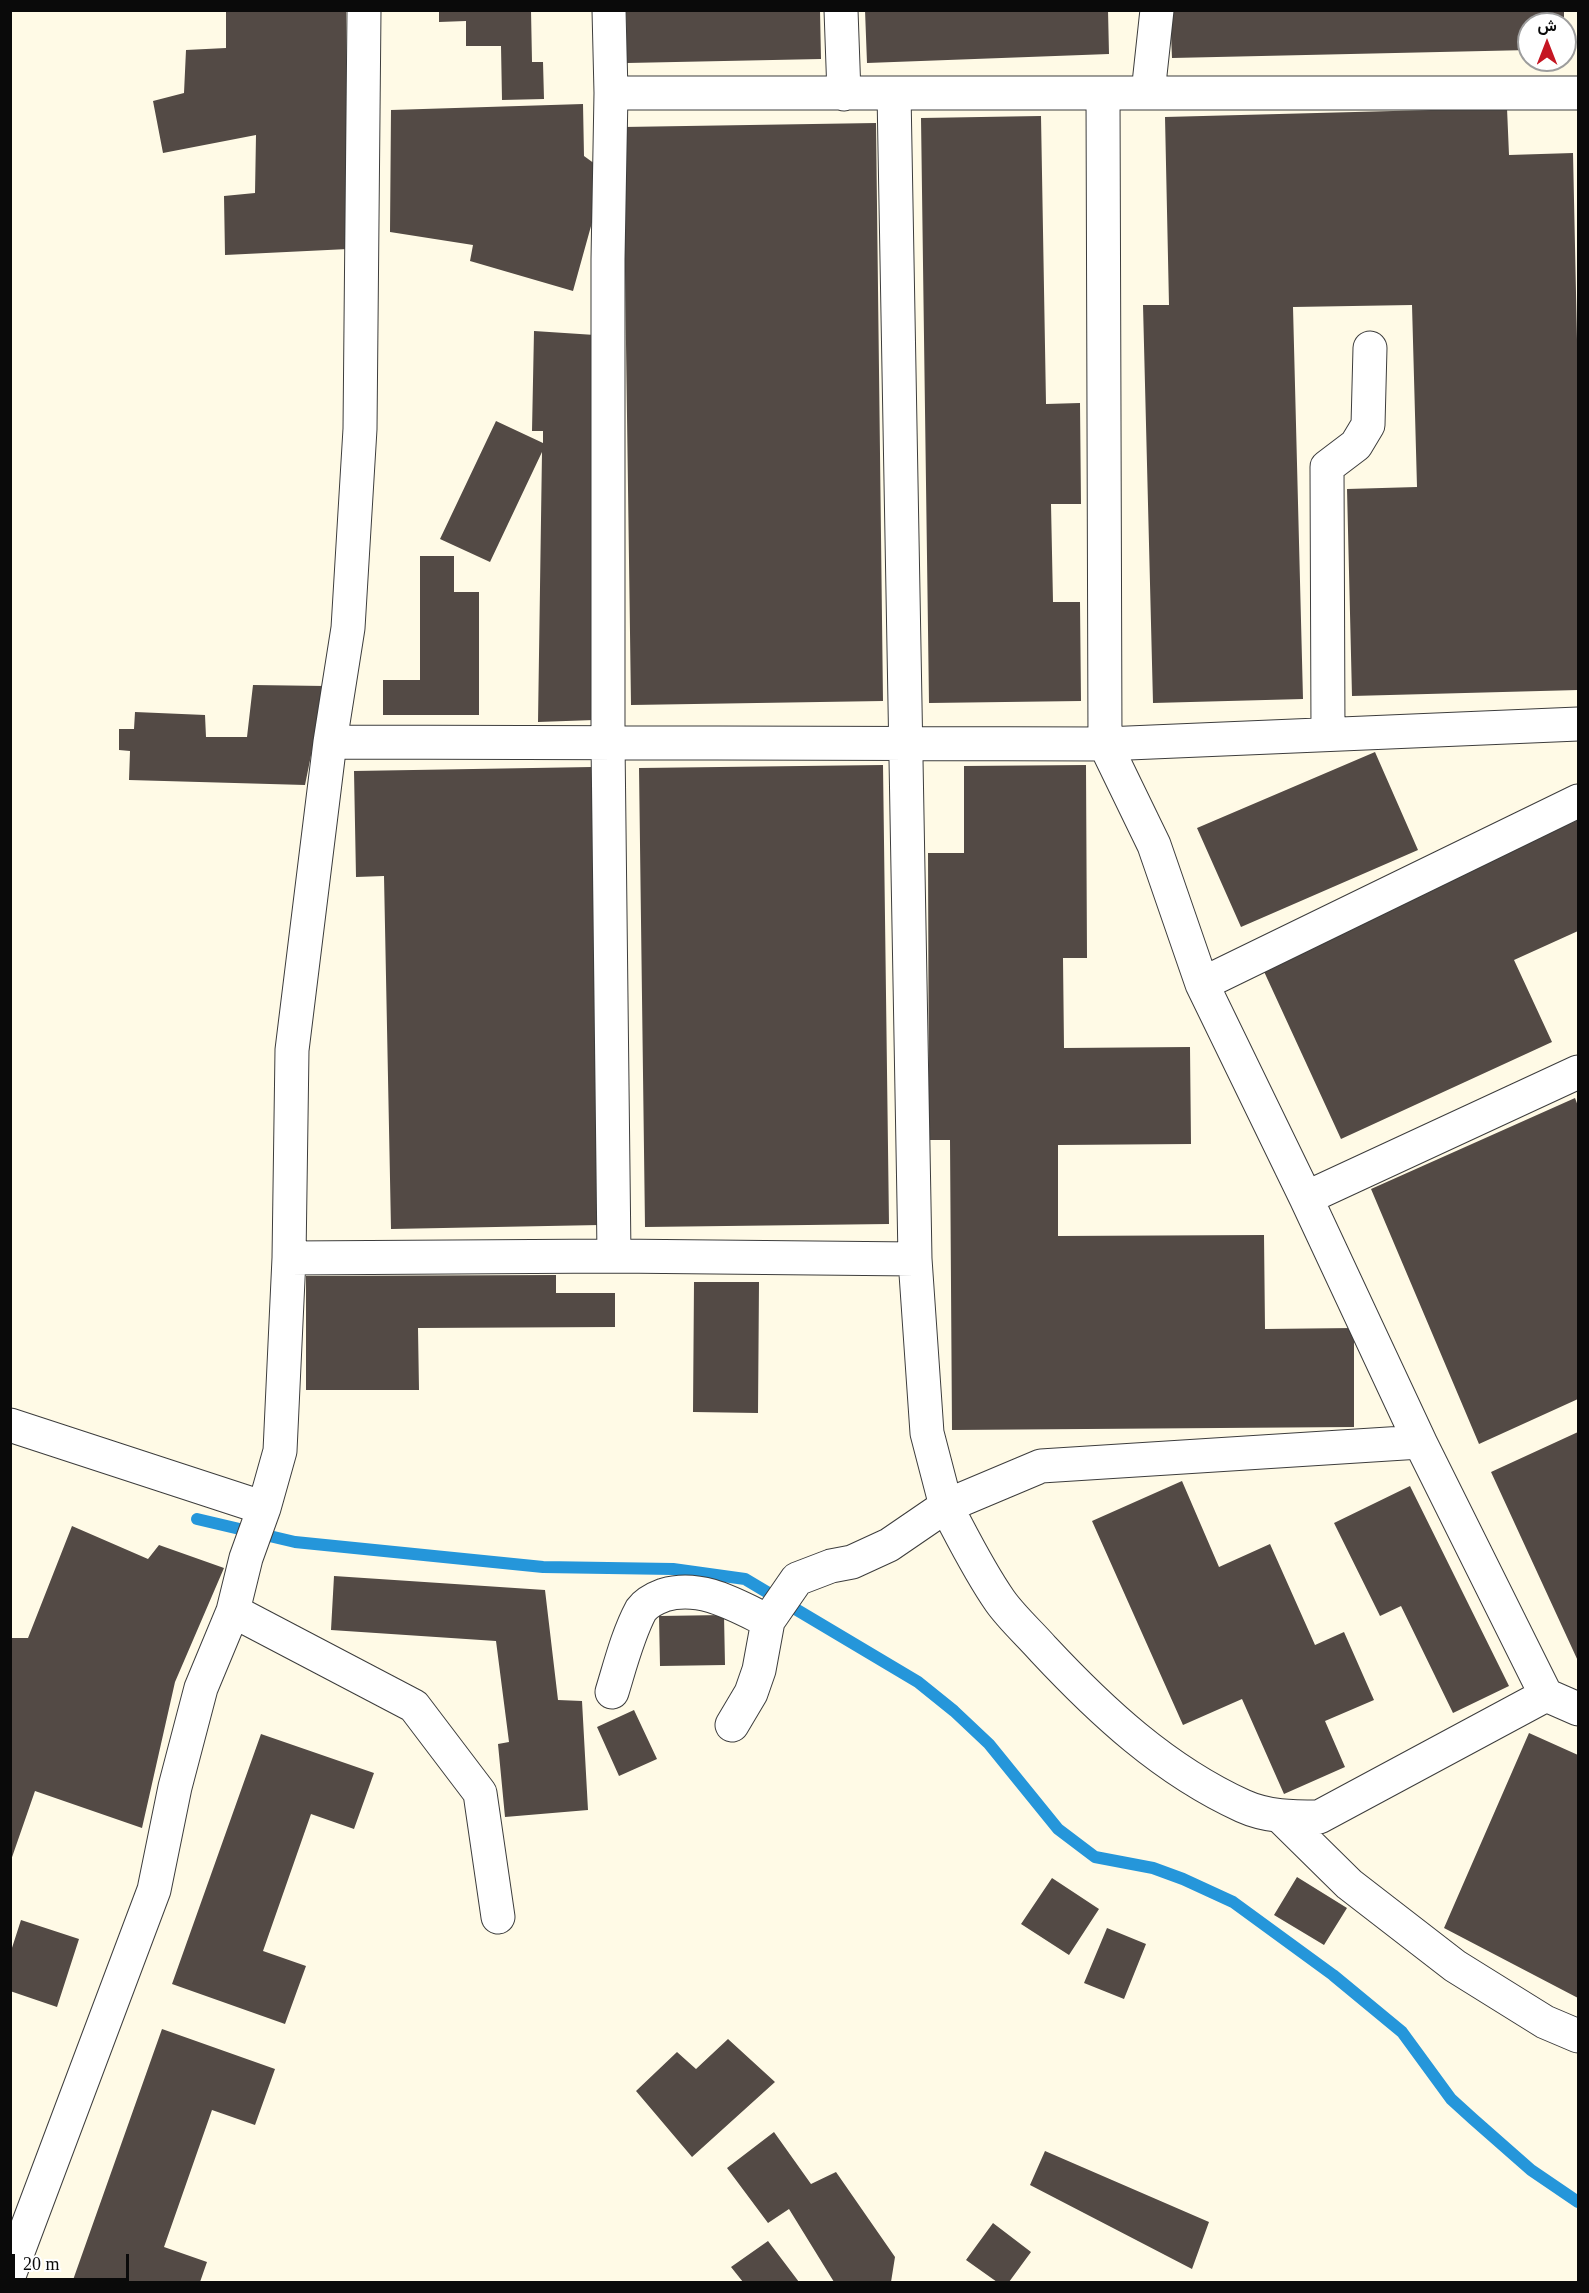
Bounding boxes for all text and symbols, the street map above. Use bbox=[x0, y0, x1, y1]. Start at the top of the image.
north arrow bbox=[1517, 12, 1577, 72]
text: ش bbox=[1537, 17, 1557, 34]
scale bar bbox=[15, 2242, 132, 2280]
text: 20 m bbox=[23, 2254, 60, 2274]

